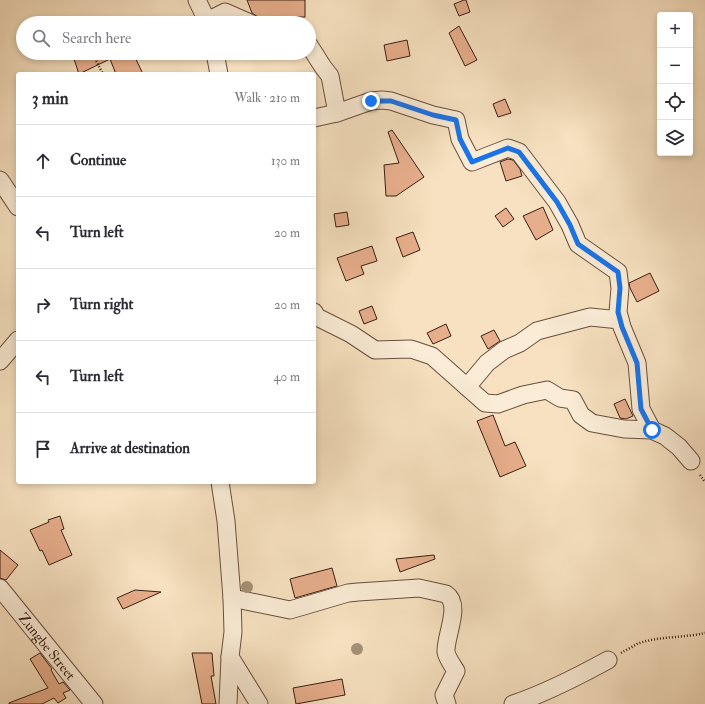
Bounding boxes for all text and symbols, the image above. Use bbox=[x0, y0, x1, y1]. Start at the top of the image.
map controls bbox=[657, 12, 693, 156]
button: + bbox=[657, 12, 693, 48]
search box bbox=[16, 16, 316, 60]
icon: search bbox=[30, 27, 52, 49]
text: Search here bbox=[62, 29, 131, 48]
button: − bbox=[657, 48, 693, 84]
button: locate bbox=[657, 84, 693, 120]
text: 3 min bbox=[32, 88, 69, 109]
text: Walk · 210 m bbox=[234, 90, 300, 106]
route end bbox=[362, 92, 380, 110]
button: layers bbox=[657, 120, 693, 156]
icon: ahead bbox=[32, 150, 54, 172]
text: Continue bbox=[70, 151, 126, 170]
text: 130 m bbox=[271, 153, 300, 169]
icon: left bbox=[32, 222, 54, 244]
text: Turn left bbox=[70, 223, 124, 242]
text: 20 m bbox=[274, 225, 300, 241]
icon: right bbox=[32, 294, 54, 316]
text: Turn right bbox=[70, 295, 133, 314]
text: 20 m bbox=[274, 297, 300, 313]
icon: left bbox=[32, 366, 54, 388]
text: Turn left bbox=[70, 367, 124, 386]
text: 40 m bbox=[274, 369, 300, 385]
route start bbox=[643, 421, 661, 439]
icon: arrive bbox=[32, 438, 54, 460]
text: Arrive at destination bbox=[70, 439, 190, 458]
street label: Zungbe Street bbox=[15, 609, 80, 684]

